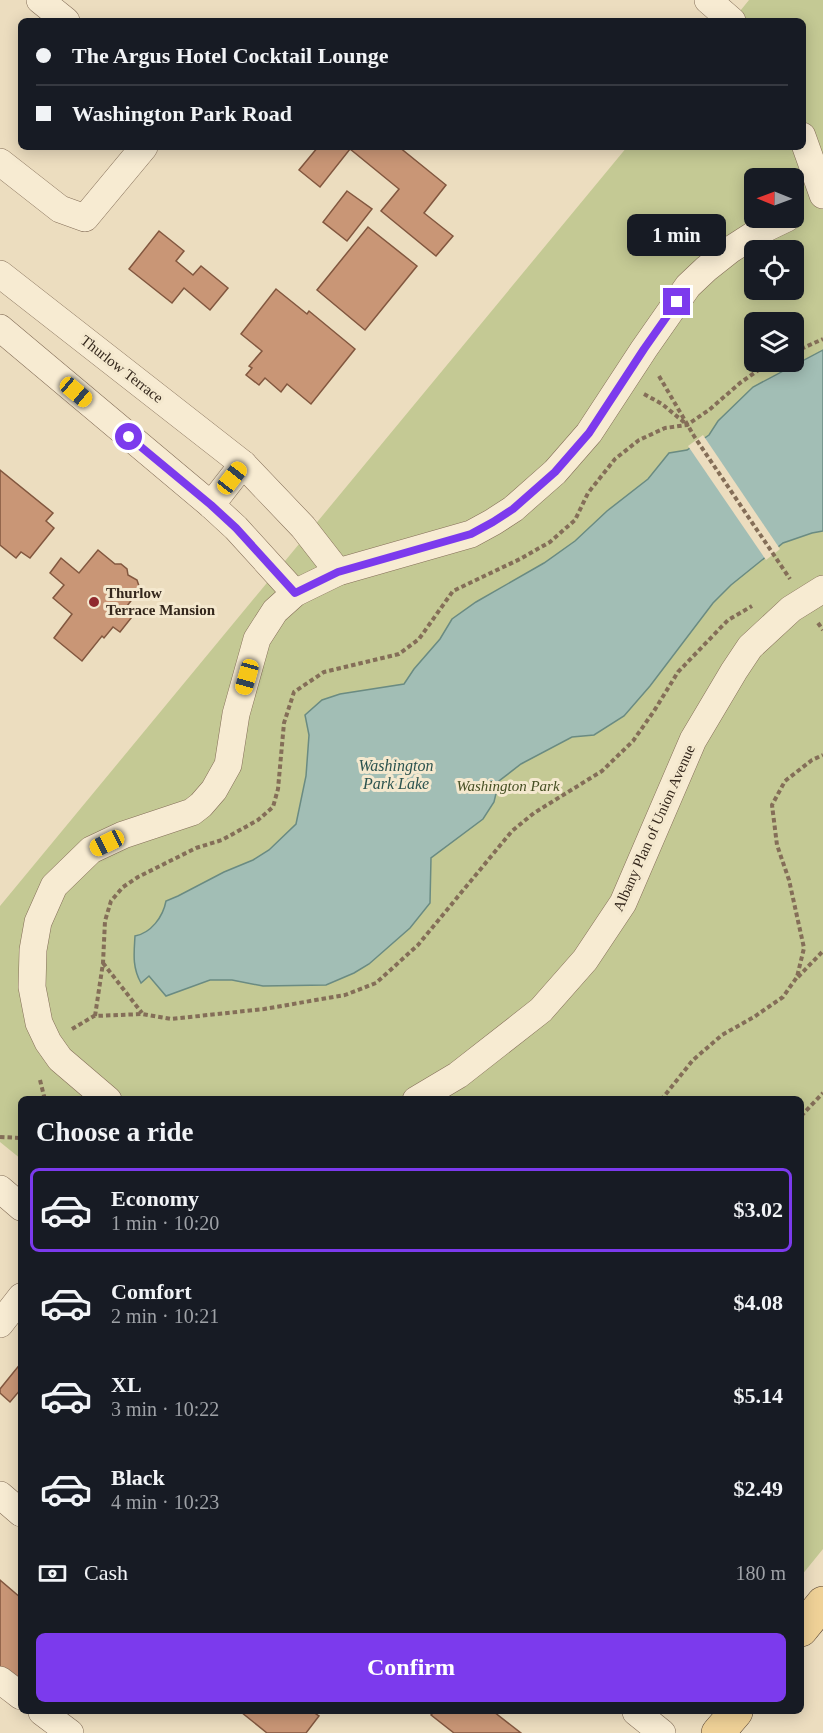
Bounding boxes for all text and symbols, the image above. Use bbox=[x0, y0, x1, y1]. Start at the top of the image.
text: The Argus Hotel Cocktail Lounge bbox=[72, 43, 389, 68]
text: Washington Park Road bbox=[72, 101, 292, 126]
north arrow bbox=[744, 168, 804, 228]
map controls bbox=[744, 168, 804, 372]
callout: 1 min bbox=[628, 215, 726, 257]
text: 1 min bbox=[652, 224, 701, 246]
button: locate bbox=[744, 240, 804, 300]
route end bbox=[663, 288, 690, 315]
button: layers bbox=[744, 312, 804, 372]
street label: Thurlow Terrace bbox=[78, 332, 167, 406]
car bbox=[56, 374, 96, 410]
route start bbox=[115, 423, 142, 450]
car bbox=[214, 458, 250, 498]
place label: Thurlow Terrace Mansion bbox=[106, 585, 216, 618]
marker: Thurlow Terrace Mansion bbox=[87, 595, 101, 609]
car bbox=[233, 657, 261, 697]
street label: Albany Plan of Union Avenue bbox=[610, 742, 698, 914]
water label: Washington Park Lake bbox=[359, 757, 433, 792]
park label: Washington Park bbox=[456, 778, 560, 794]
car bbox=[87, 827, 127, 859]
text: Choose a ride bbox=[36, 1117, 194, 1147]
icon: car bbox=[39, 1183, 93, 1237]
text: Economy bbox=[111, 1186, 199, 1211]
text: $3.02 bbox=[734, 1197, 783, 1222]
text: 1 min · 10:20 bbox=[111, 1212, 219, 1234]
icon: car bbox=[39, 1276, 93, 1330]
text: Comfort bbox=[111, 1279, 192, 1304]
text: $4.08 bbox=[734, 1290, 783, 1315]
text: 2 min · 10:21 bbox=[111, 1305, 219, 1327]
icon: car bbox=[39, 1369, 93, 1423]
text: XL bbox=[111, 1372, 142, 1397]
text: $5.14 bbox=[734, 1383, 783, 1408]
text: 3 min · 10:22 bbox=[111, 1398, 219, 1420]
icon: car bbox=[39, 1462, 93, 1516]
text: Black bbox=[111, 1465, 165, 1490]
text: $2.49 bbox=[734, 1476, 783, 1501]
text: 4 min · 10:23 bbox=[111, 1491, 219, 1513]
icon: cash bbox=[36, 1557, 69, 1590]
text: Cash bbox=[84, 1560, 128, 1585]
text: 180 m bbox=[735, 1562, 786, 1584]
button: Confirm bbox=[36, 1633, 786, 1702]

